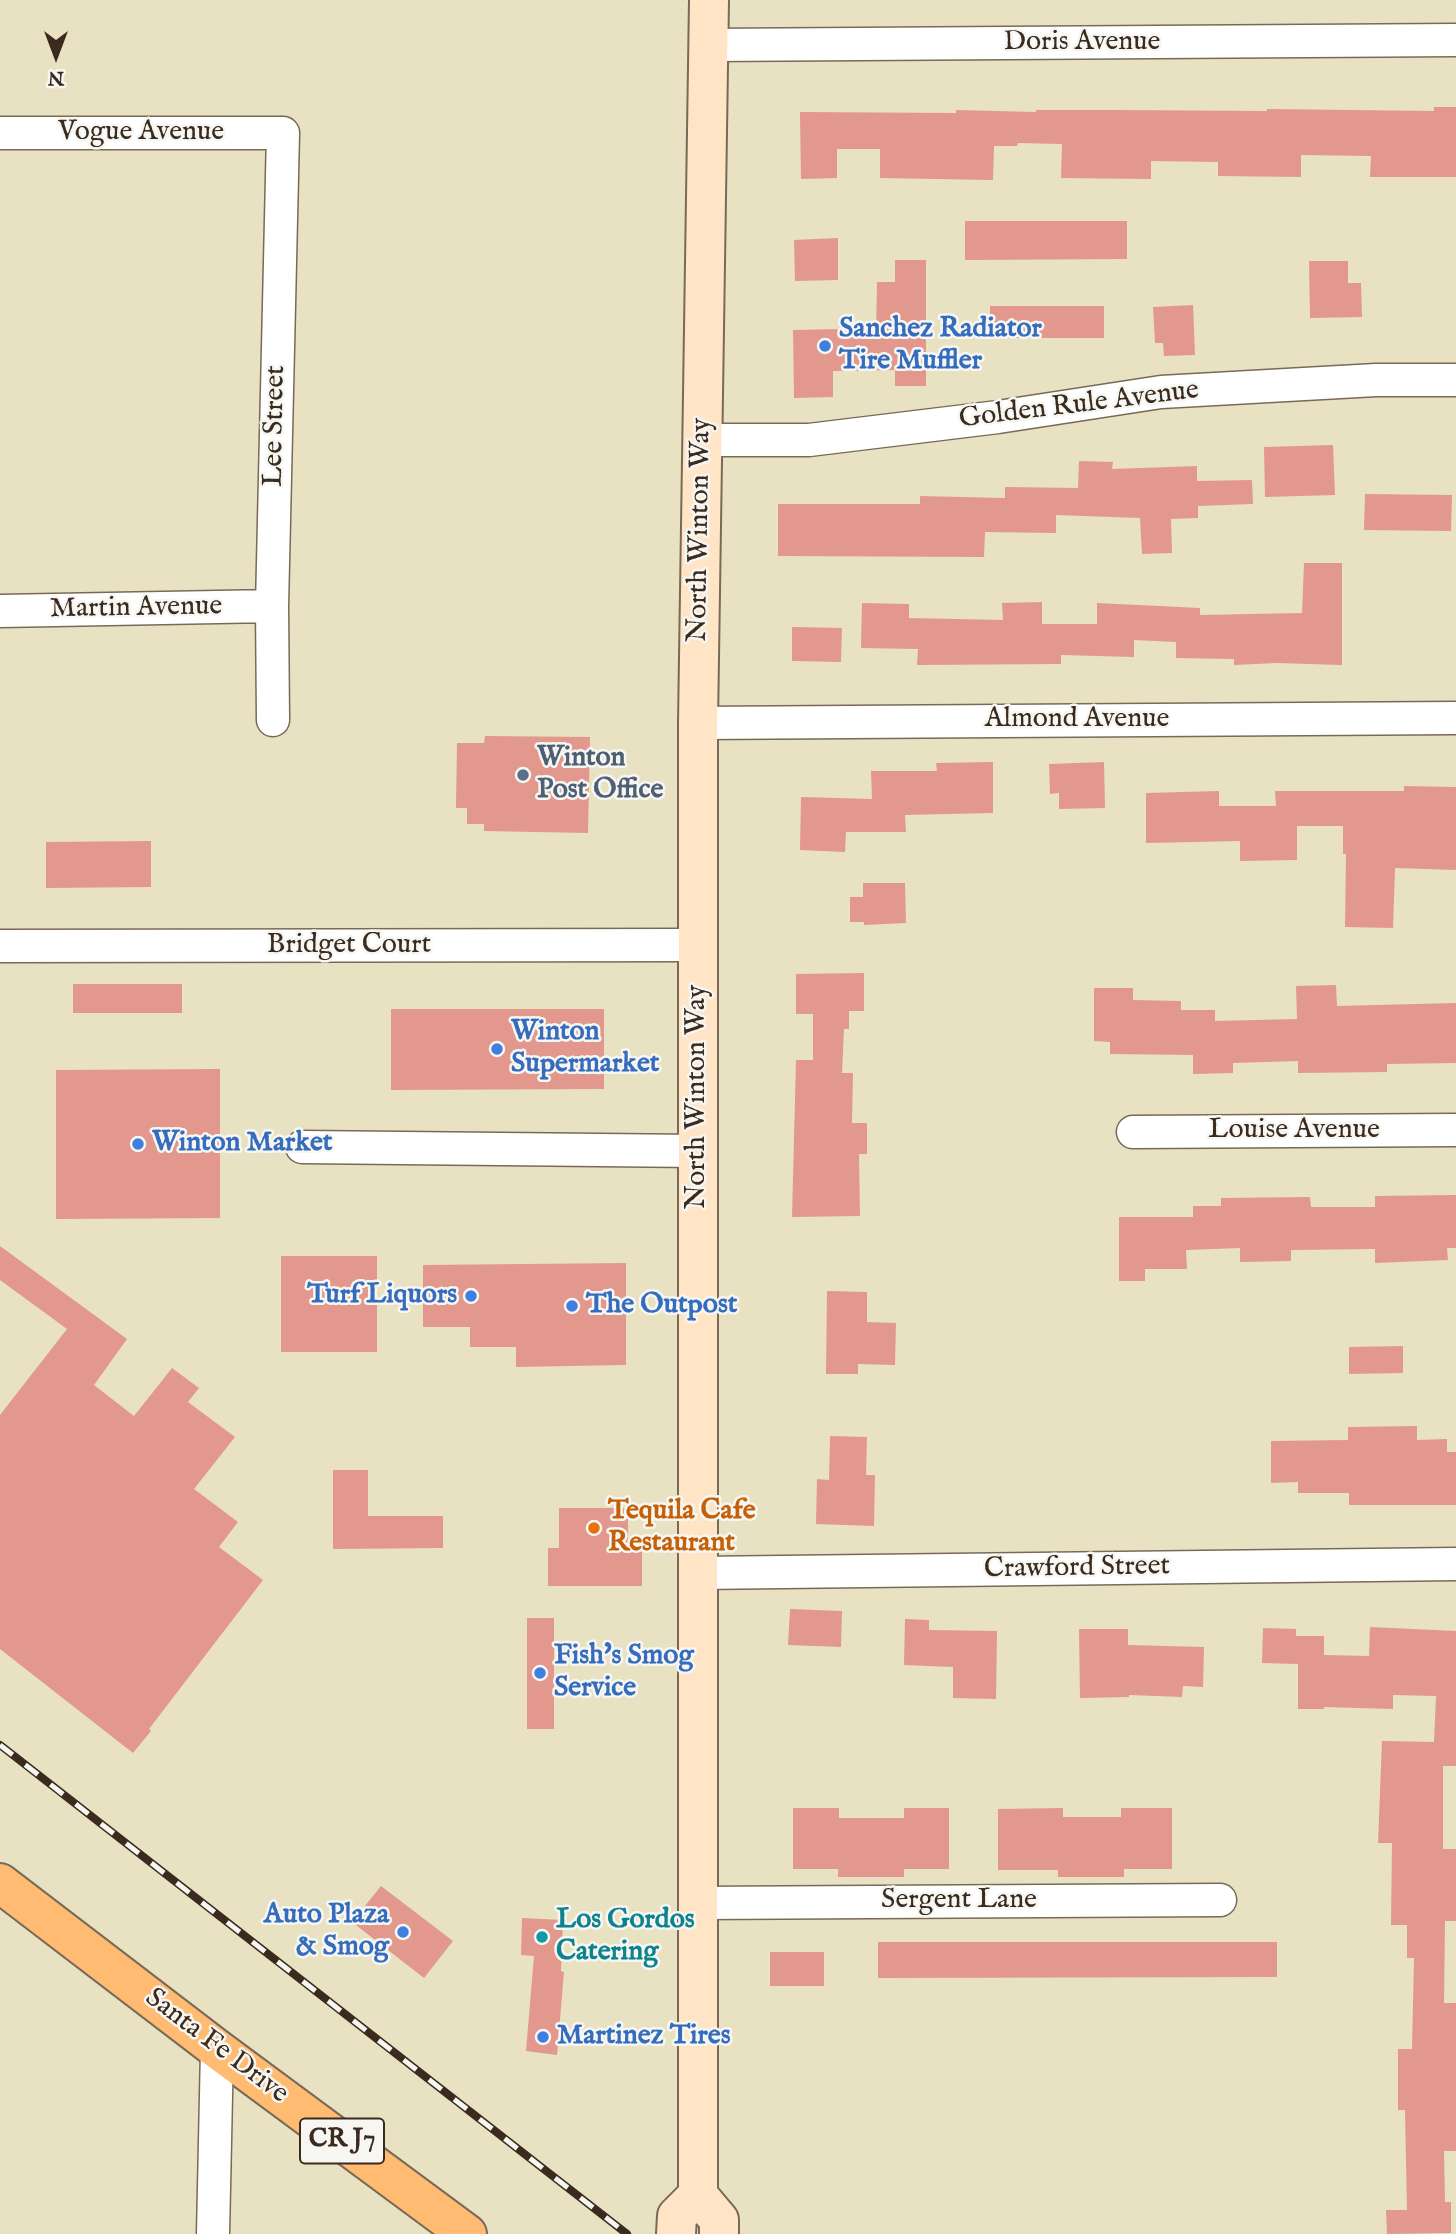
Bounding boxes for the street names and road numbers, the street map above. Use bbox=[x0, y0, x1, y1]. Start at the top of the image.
street label: Doris Avenue bbox=[1004, 26, 1160, 60]
street label: Vogue Avenue bbox=[58, 116, 224, 150]
street label: Lee Street bbox=[258, 365, 294, 487]
street label: Golden Rule Avenue bbox=[957, 375, 1201, 437]
street label: North Winton Way bbox=[682, 417, 720, 643]
street label: Martin Avenue bbox=[50, 591, 222, 627]
street label: Almond Avenue bbox=[985, 703, 1169, 737]
street label: Bridget Court bbox=[267, 929, 431, 963]
street label: North Winton Way bbox=[681, 985, 715, 1209]
street label: Louise Avenue bbox=[1208, 1114, 1380, 1148]
street label: Crawford Street bbox=[984, 1551, 1170, 1587]
street label: Sergent Lane bbox=[881, 1884, 1037, 1918]
street label: Santa Fe Drive bbox=[138, 1982, 294, 2112]
road number: CR J7 bbox=[300, 2118, 384, 2164]

